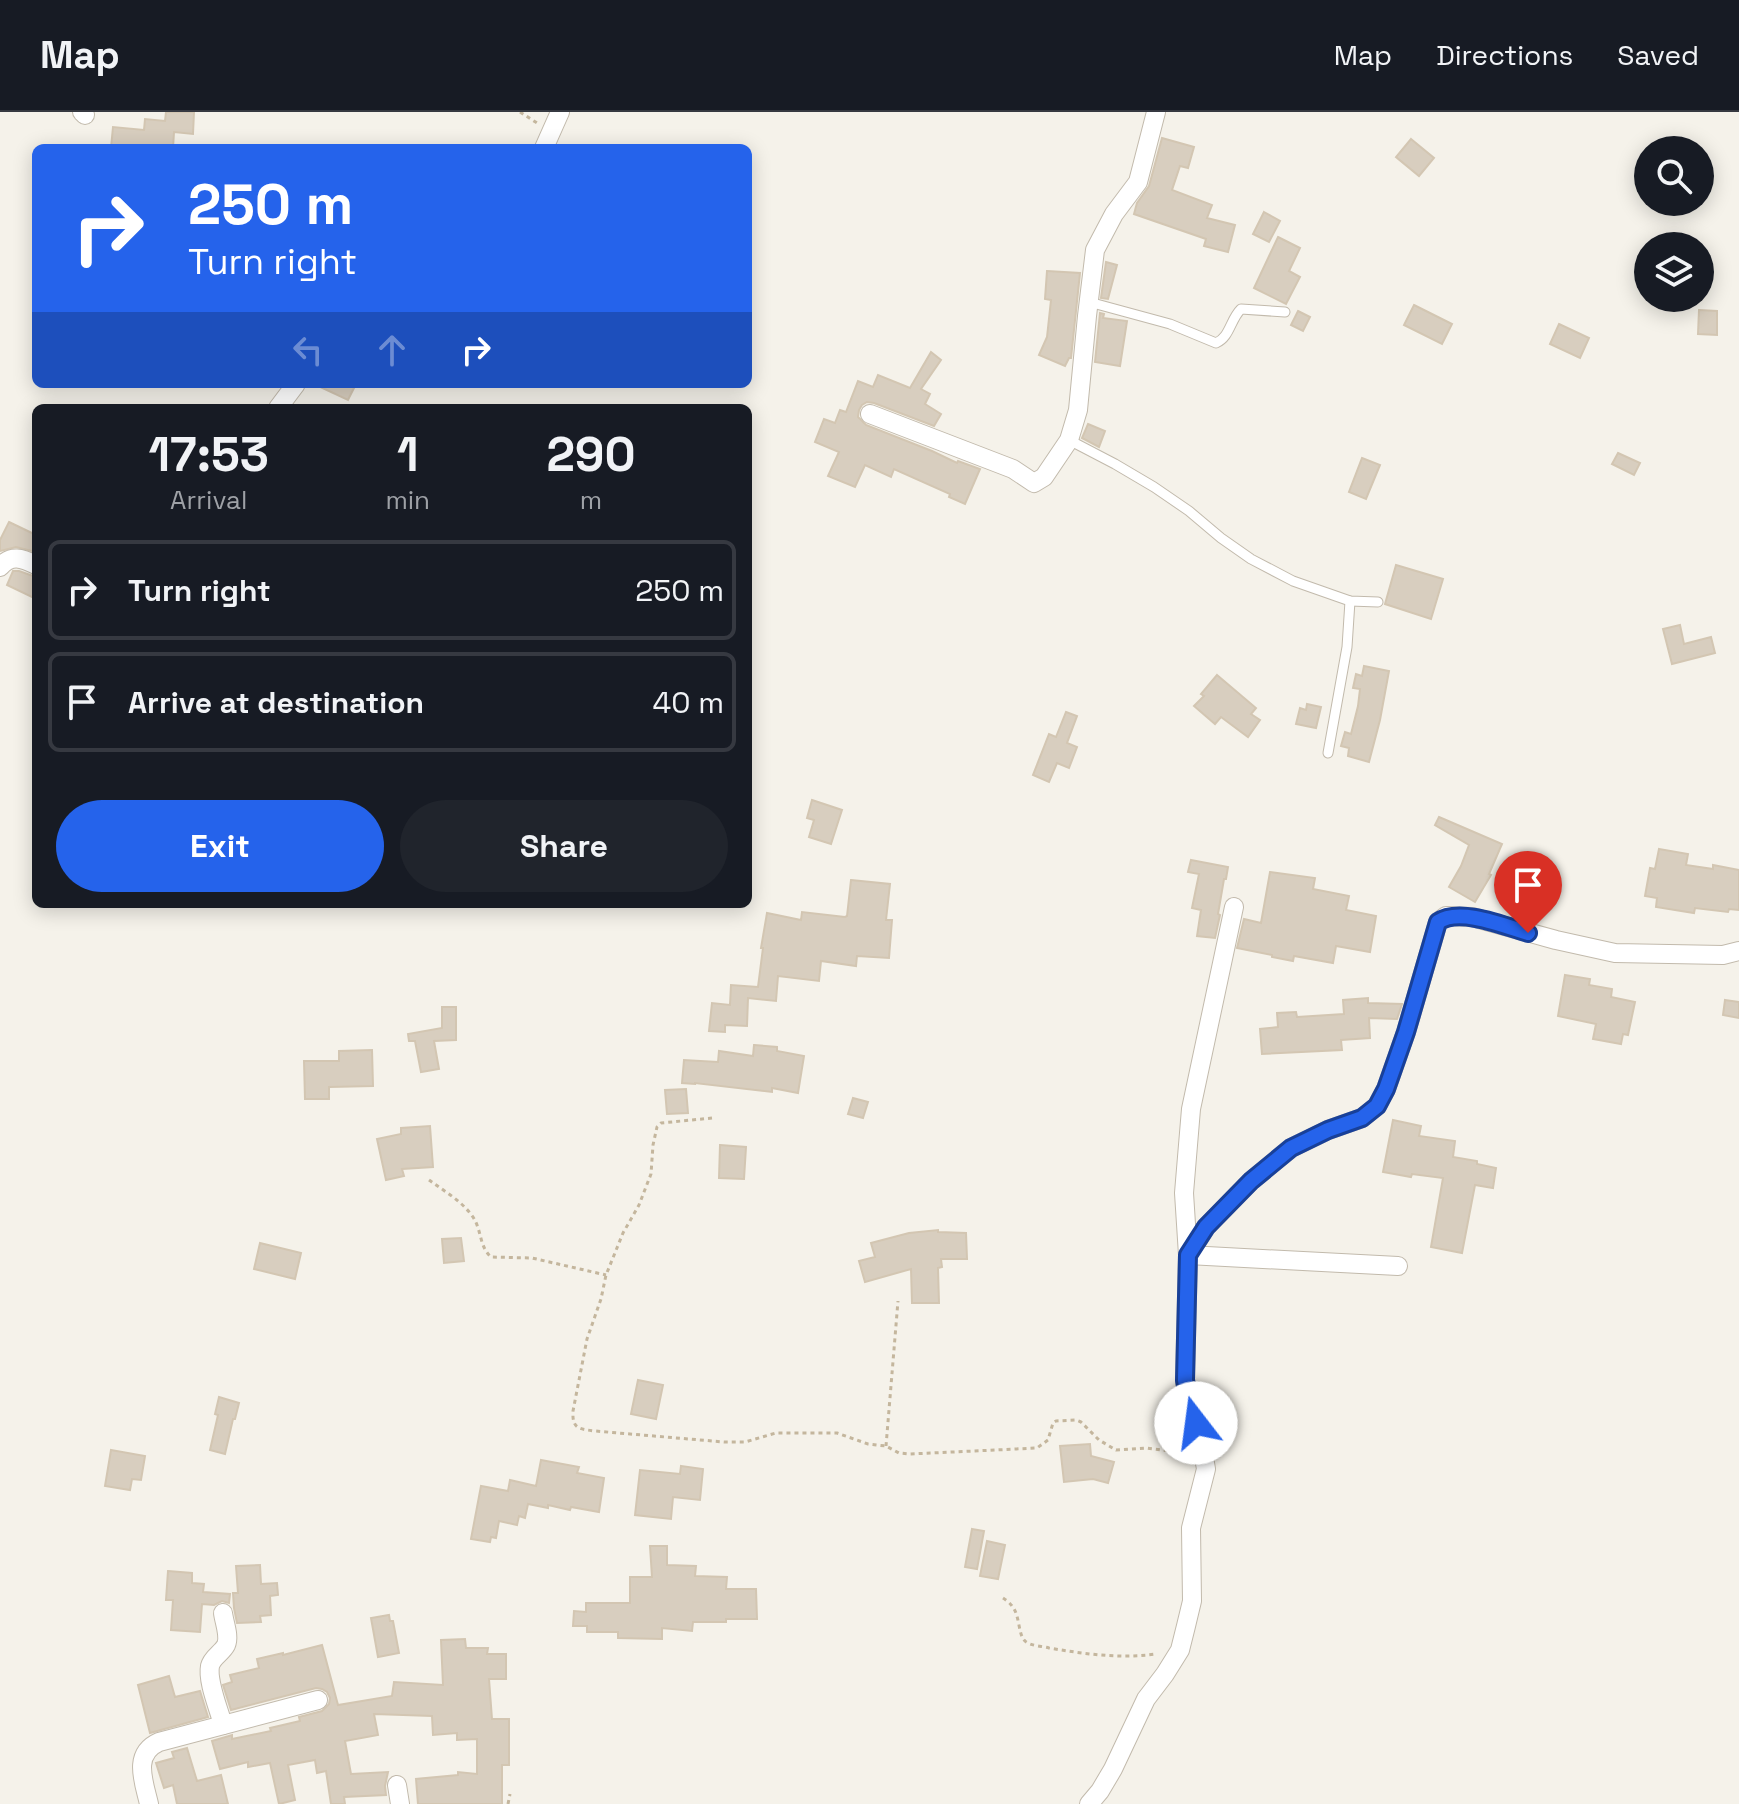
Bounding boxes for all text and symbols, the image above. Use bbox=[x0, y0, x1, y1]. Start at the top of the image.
text: Map bbox=[40, 31, 120, 79]
text: Map bbox=[1334, 37, 1392, 73]
text: Directions bbox=[1436, 37, 1573, 73]
text: Saved bbox=[1617, 37, 1699, 73]
map controls bbox=[1634, 136, 1714, 312]
button: search bbox=[1634, 136, 1714, 216]
text: 250 m bbox=[188, 169, 353, 240]
icon: right bbox=[56, 176, 160, 280]
button: layers bbox=[1634, 232, 1714, 312]
text: Turn right bbox=[188, 239, 357, 285]
icon: left bbox=[286, 328, 330, 372]
icon: ahead bbox=[370, 328, 414, 372]
icon: right bbox=[454, 328, 498, 372]
text: 17:53 bbox=[148, 424, 269, 485]
text: 1 bbox=[397, 424, 419, 485]
text: 290 bbox=[546, 424, 636, 485]
text: Arrival bbox=[170, 483, 247, 517]
text: min bbox=[385, 483, 430, 517]
text: m bbox=[580, 483, 602, 517]
icon: right bbox=[60, 568, 104, 612]
text: Turn right bbox=[128, 571, 271, 610]
text: 250 m bbox=[635, 571, 724, 610]
icon: arrive bbox=[60, 680, 104, 724]
text: Arrive at destination bbox=[128, 683, 424, 722]
text: 40 m bbox=[653, 683, 724, 722]
button: Exit bbox=[56, 800, 384, 892]
button: Share bbox=[400, 800, 728, 892]
pin bbox=[1494, 851, 1562, 933]
icon: arrive bbox=[1506, 863, 1550, 907]
position arrow bbox=[1154, 1381, 1238, 1465]

